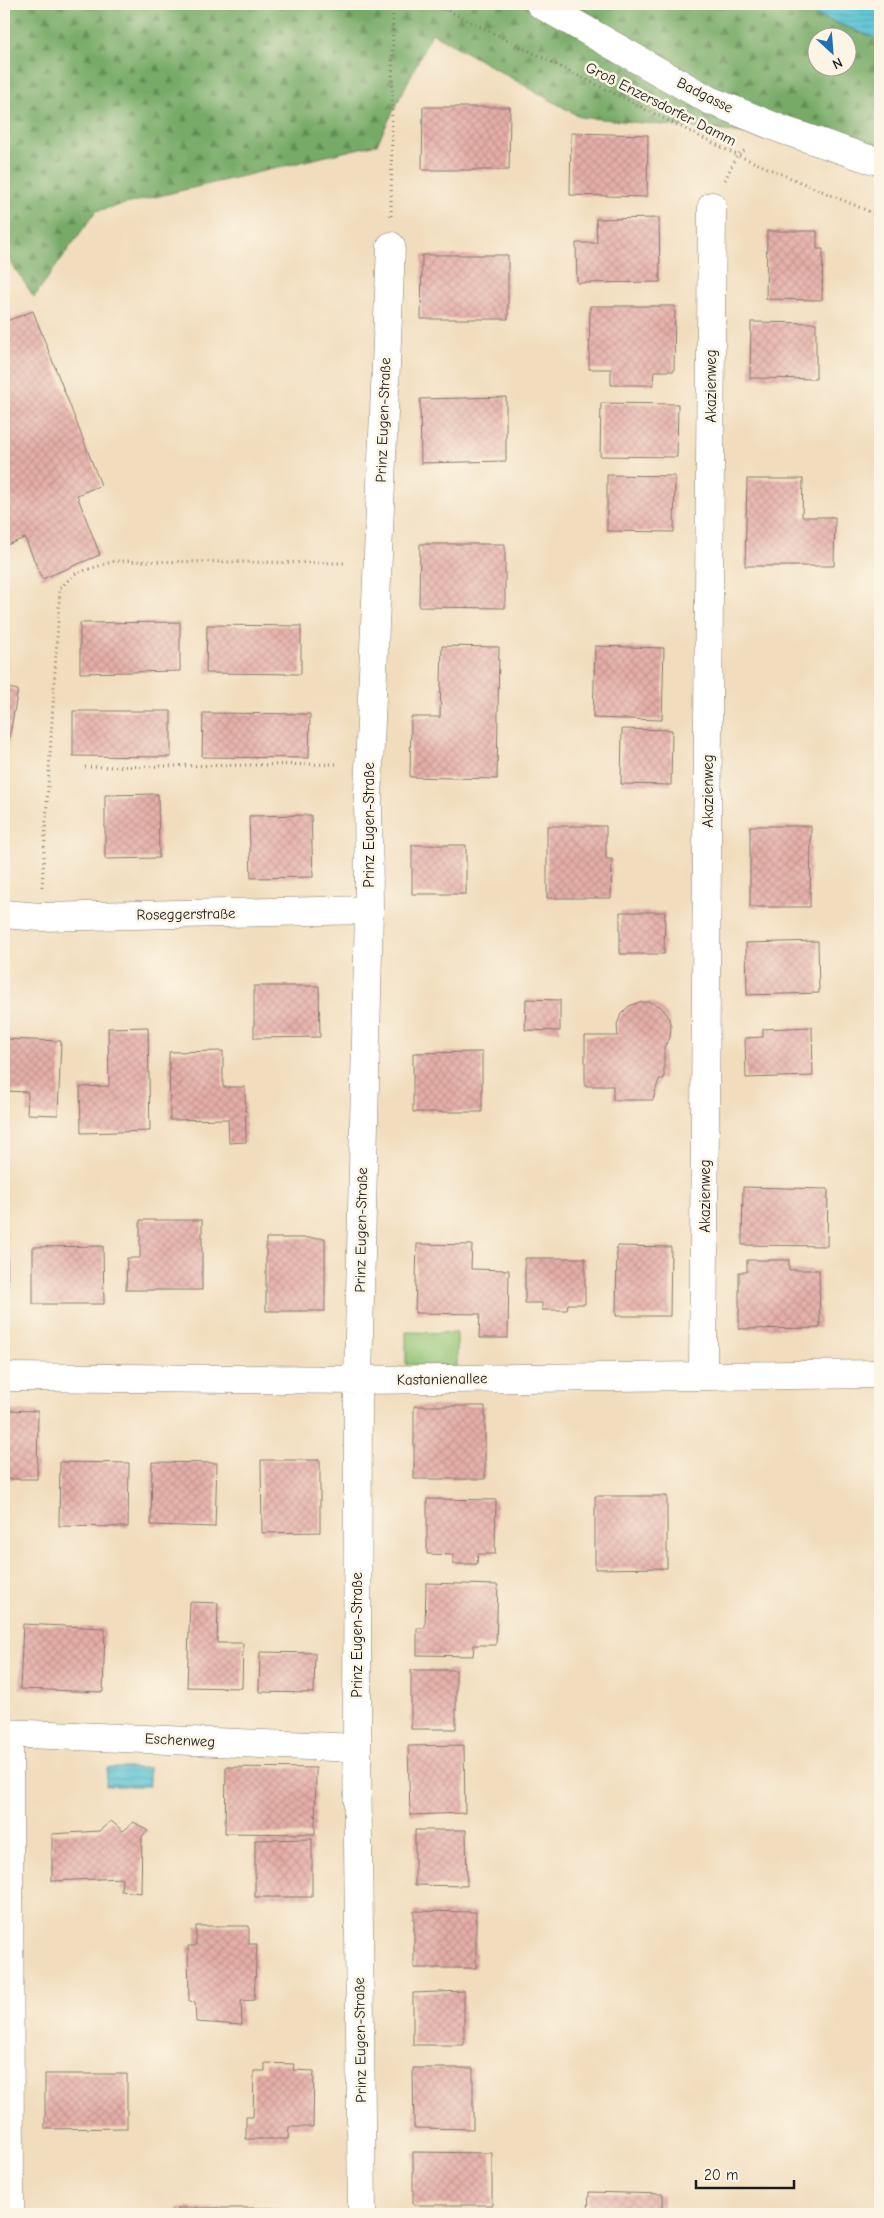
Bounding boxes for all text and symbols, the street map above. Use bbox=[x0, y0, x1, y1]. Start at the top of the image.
north arrow bbox=[806, 28, 856, 78]
text: N bbox=[830, 54, 845, 73]
street label: Groß Enzersdorfer Damm bbox=[583, 58, 739, 150]
street label: Badgasse bbox=[674, 73, 737, 117]
street label: Akazienweg bbox=[702, 349, 720, 423]
street label: Prinz Eugen-Straße bbox=[372, 357, 394, 483]
street label: Akazienweg bbox=[699, 754, 717, 828]
street label: Prinz Eugen-Straße bbox=[360, 762, 378, 888]
street label: Roseggerstraße bbox=[136, 904, 236, 924]
street label: Akazienweg bbox=[696, 1159, 714, 1233]
street label: Prinz Eugen-Straße bbox=[351, 1167, 371, 1293]
street label: Kastanienallee bbox=[396, 1369, 488, 1389]
street label: Prinz Eugen-Straße bbox=[348, 1572, 366, 1698]
street label: Eschenweg bbox=[144, 1729, 216, 1751]
street label: Prinz Eugen-Straße bbox=[350, 1977, 370, 2103]
scale bar bbox=[696, 2158, 794, 2190]
text: 20 m bbox=[704, 2166, 738, 2184]

